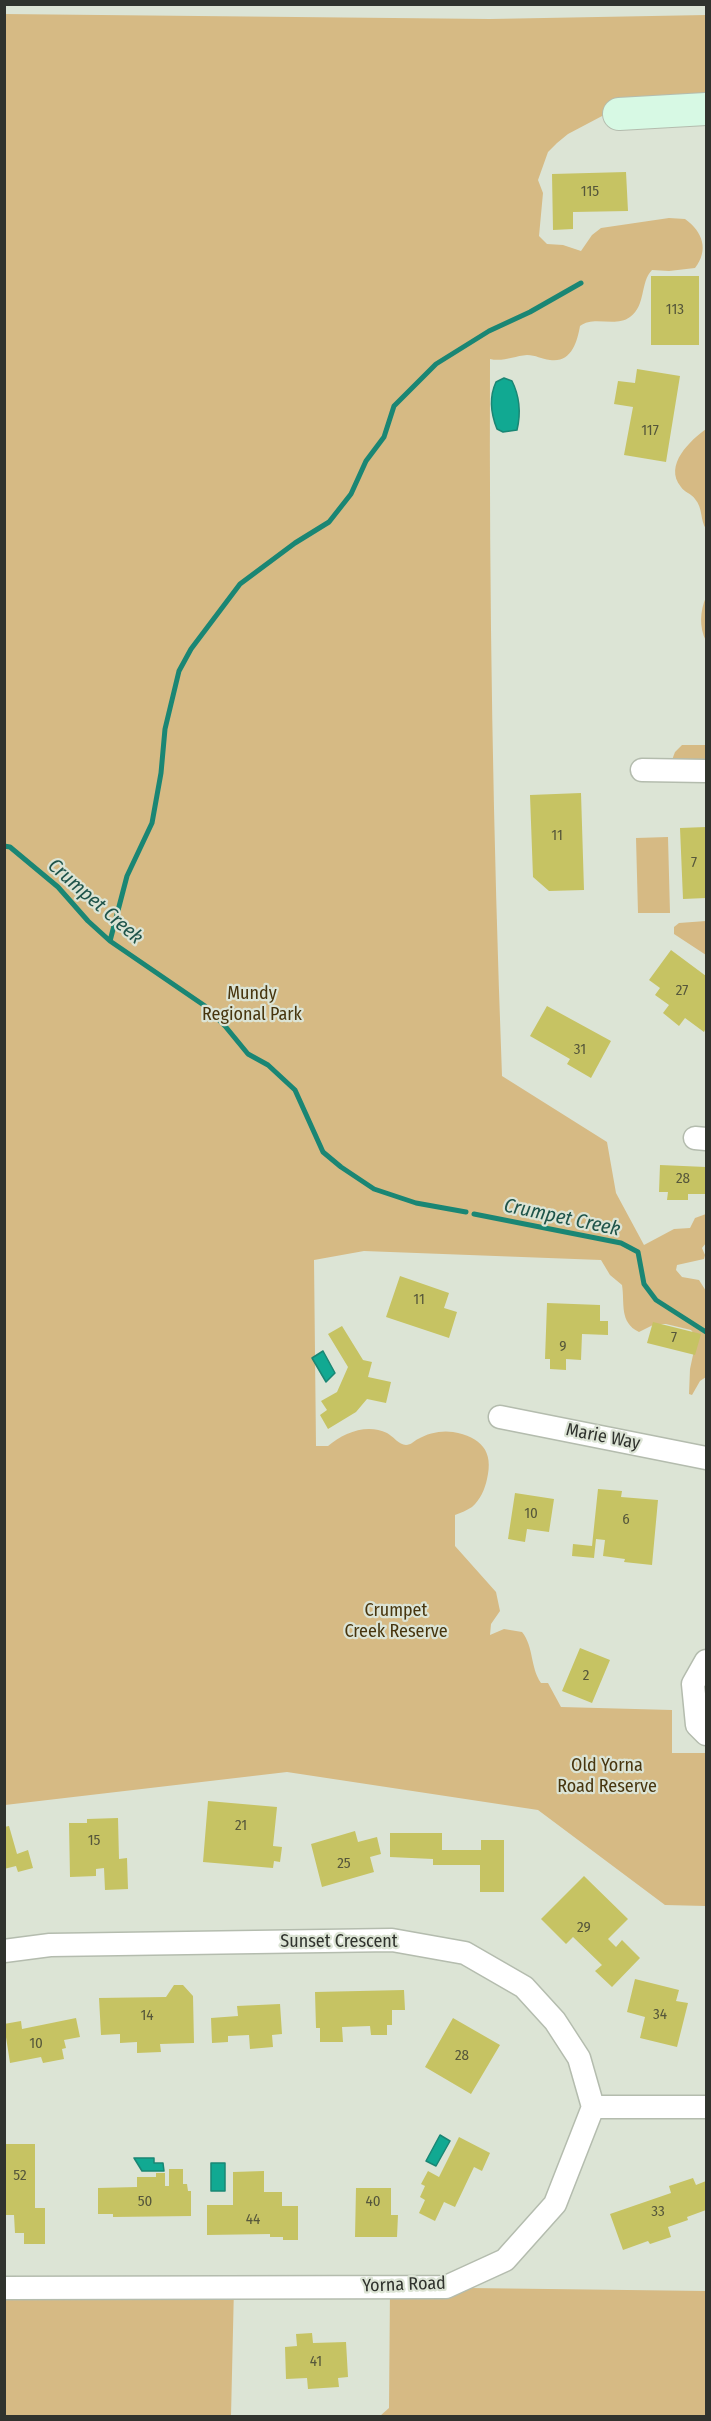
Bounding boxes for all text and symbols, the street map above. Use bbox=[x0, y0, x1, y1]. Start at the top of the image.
house number: 115 bbox=[581, 183, 599, 201]
house number: 113 bbox=[666, 301, 684, 319]
house number: 117 bbox=[641, 422, 659, 440]
house number: 11 bbox=[551, 827, 563, 845]
water label: Crumpet Creek bbox=[42, 854, 148, 950]
house number: 7 bbox=[691, 854, 697, 872]
house number: 27 bbox=[676, 982, 688, 1000]
park label: Mundy Regional Park bbox=[202, 983, 302, 1026]
house number: 31 bbox=[574, 1041, 586, 1059]
house number: 28 bbox=[676, 1170, 690, 1188]
water label: Crumpet Creek bbox=[502, 1194, 622, 1242]
house number: 11 bbox=[413, 1291, 425, 1309]
house number: 7 bbox=[671, 1329, 677, 1347]
house number: 9 bbox=[559, 1338, 567, 1356]
street label: Marie Way bbox=[564, 1419, 642, 1455]
house number: 10 bbox=[524, 1505, 538, 1523]
house number: 6 bbox=[622, 1511, 630, 1529]
park label: Crumpet Creek Reserve bbox=[344, 1600, 448, 1642]
house number: 2 bbox=[583, 1667, 589, 1685]
park label: Old Yorna Road Reserve bbox=[557, 1755, 657, 1798]
house number: 21 bbox=[235, 1817, 247, 1835]
house number: 15 bbox=[88, 1832, 100, 1850]
house number: 25 bbox=[337, 1855, 351, 1873]
house number: 29 bbox=[577, 1919, 591, 1937]
street label: Sunset Crescent bbox=[280, 1931, 398, 1953]
house number: 34 bbox=[653, 2006, 667, 2024]
house number: 14 bbox=[140, 2007, 154, 2025]
house number: 10 bbox=[29, 2035, 43, 2053]
house number: 28 bbox=[455, 2047, 469, 2065]
house number: 52 bbox=[13, 2167, 27, 2185]
house number: 50 bbox=[138, 2193, 152, 2211]
house number: 40 bbox=[365, 2193, 381, 2211]
house number: 33 bbox=[651, 2203, 665, 2221]
house number: 44 bbox=[246, 2211, 260, 2229]
street label: Yorna Road bbox=[362, 2273, 446, 2297]
house number: 41 bbox=[310, 2353, 322, 2371]

